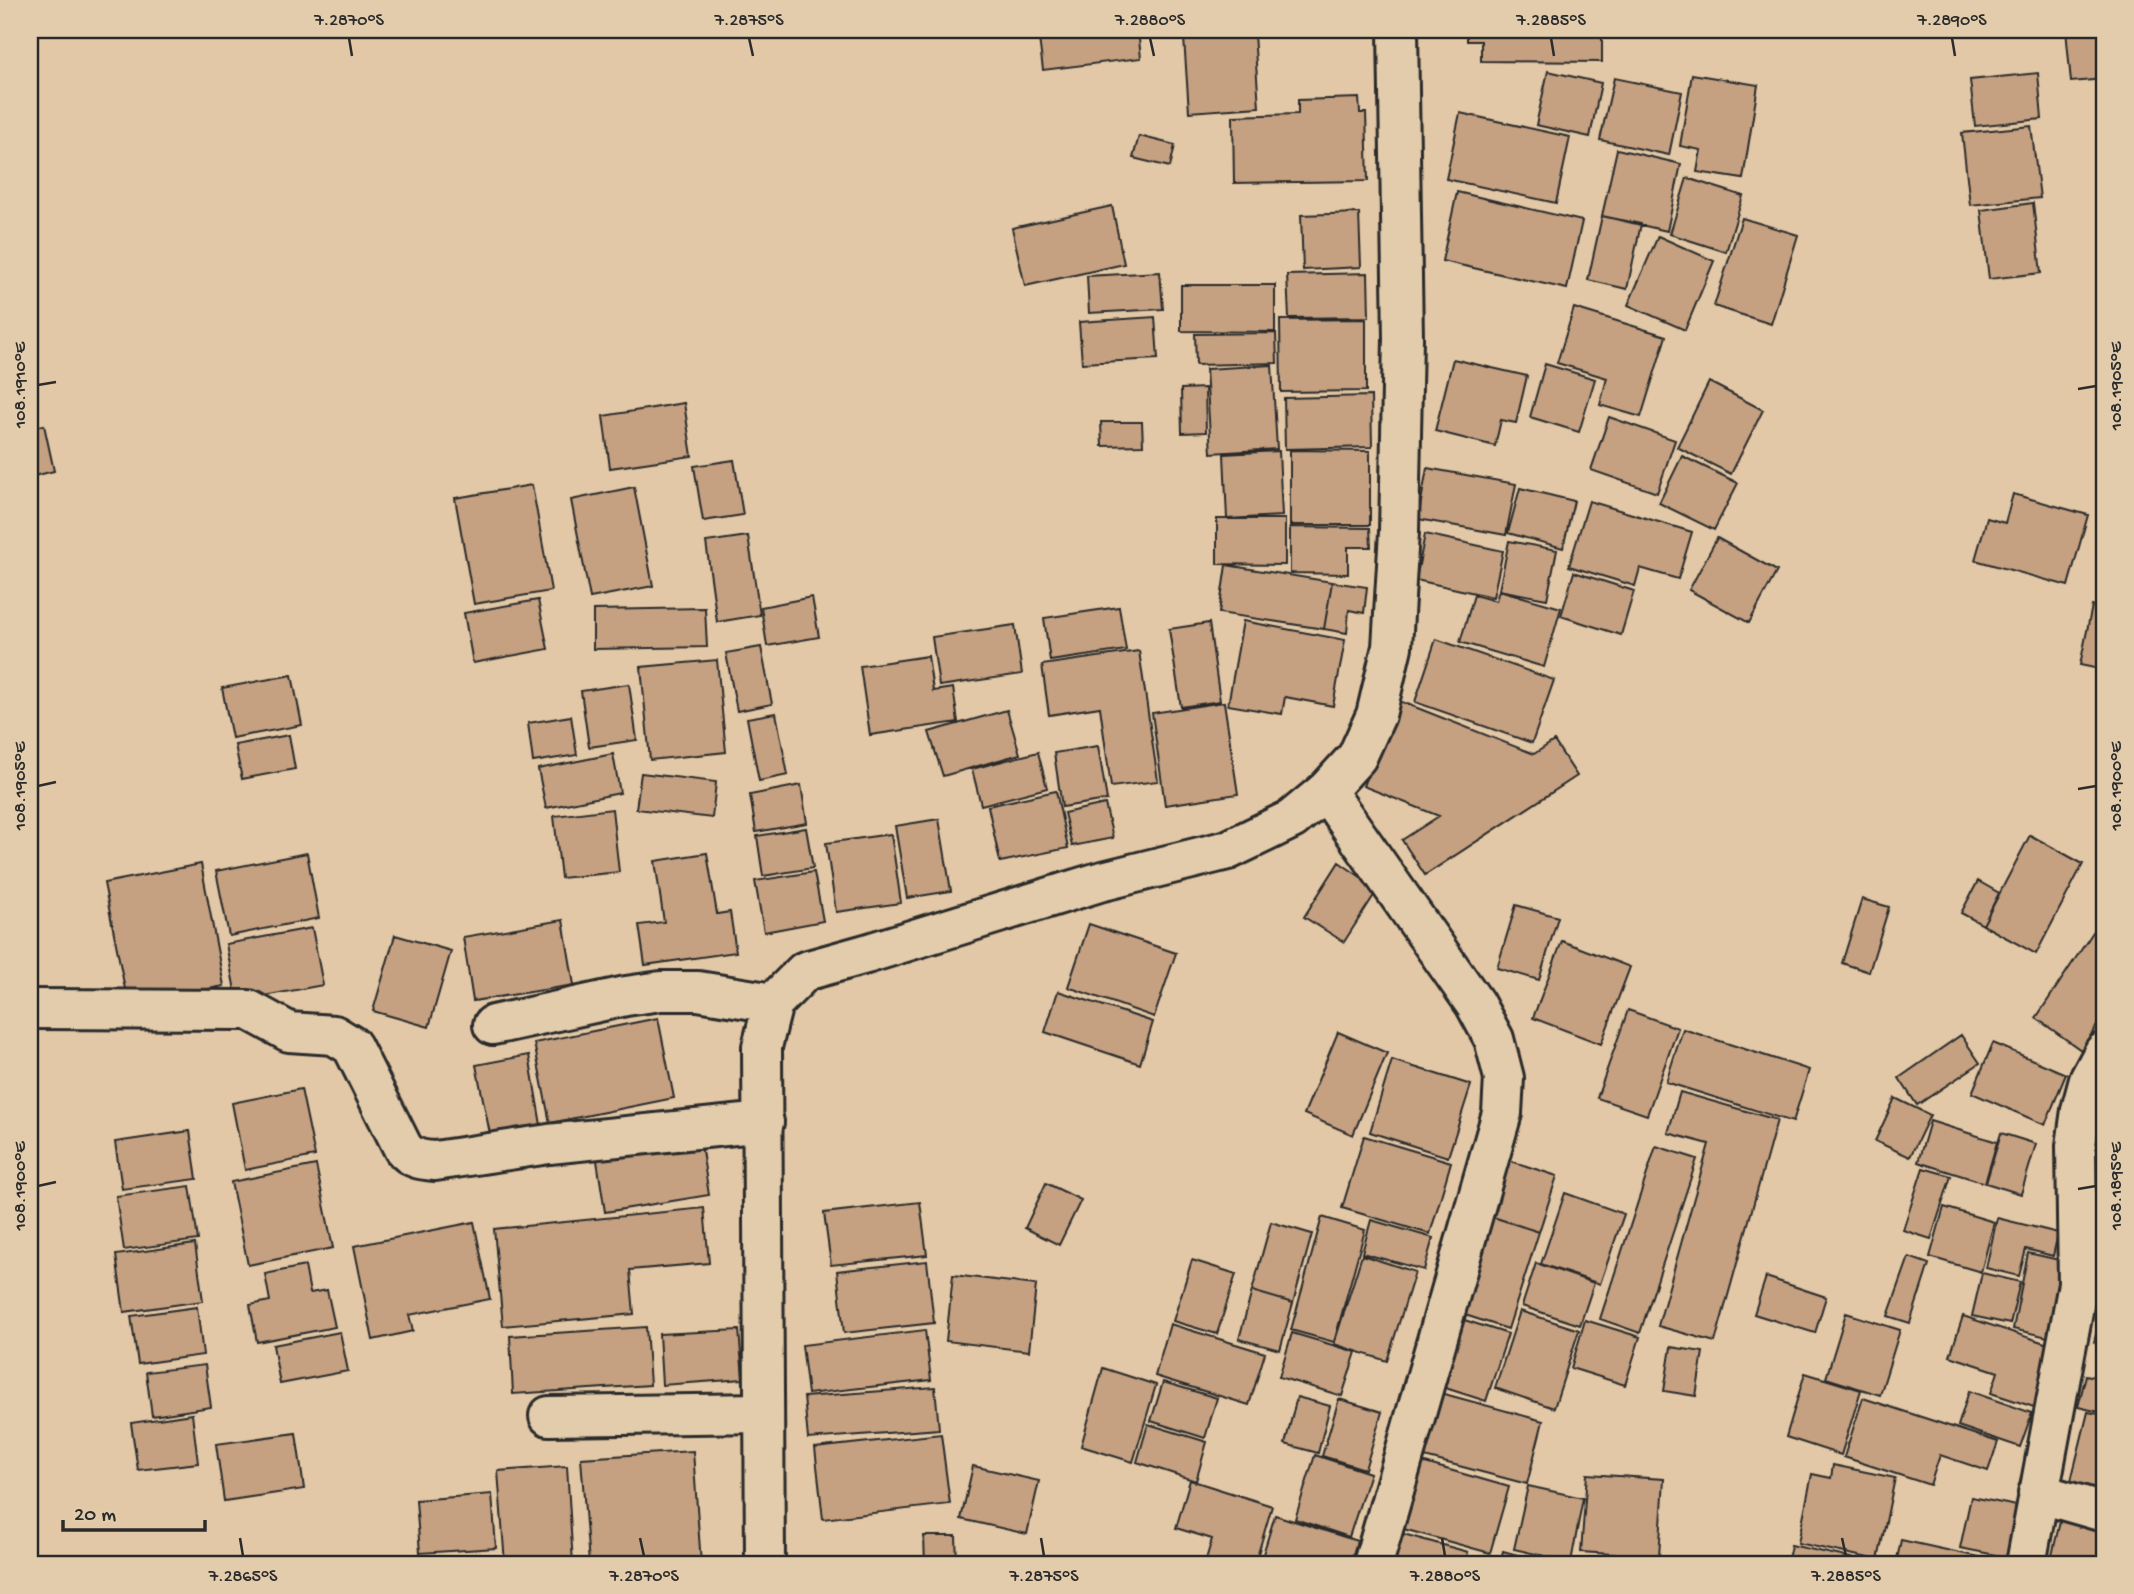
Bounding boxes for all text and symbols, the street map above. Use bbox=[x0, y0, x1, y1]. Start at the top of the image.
text: 7.2870°S bbox=[313, 11, 385, 32]
text: 7.2875°S bbox=[714, 11, 784, 32]
text: 7.2880°S bbox=[1114, 11, 1186, 32]
text: 7.2885°S bbox=[1515, 11, 1586, 32]
text: 7.2890°S bbox=[1916, 11, 1987, 32]
text: 108.1910°E bbox=[11, 341, 32, 429]
text: 108.1905°E bbox=[2107, 341, 2128, 431]
text: 108.1905°E bbox=[11, 741, 32, 831]
text: 108.1900°E bbox=[2107, 741, 2128, 832]
text: 108.1900°E bbox=[11, 1141, 32, 1232]
text: 108.1895°E bbox=[2107, 1141, 2128, 1231]
scale bar bbox=[63, 1489, 205, 1533]
text: 20 m bbox=[74, 1504, 116, 1529]
text: 7.2865°S bbox=[208, 1567, 278, 1588]
text: 7.2870°S bbox=[608, 1567, 680, 1588]
text: 7.2875°S bbox=[1009, 1567, 1079, 1588]
text: 7.2880°S bbox=[1409, 1567, 1481, 1588]
text: 7.2885°S bbox=[1810, 1567, 1881, 1588]

